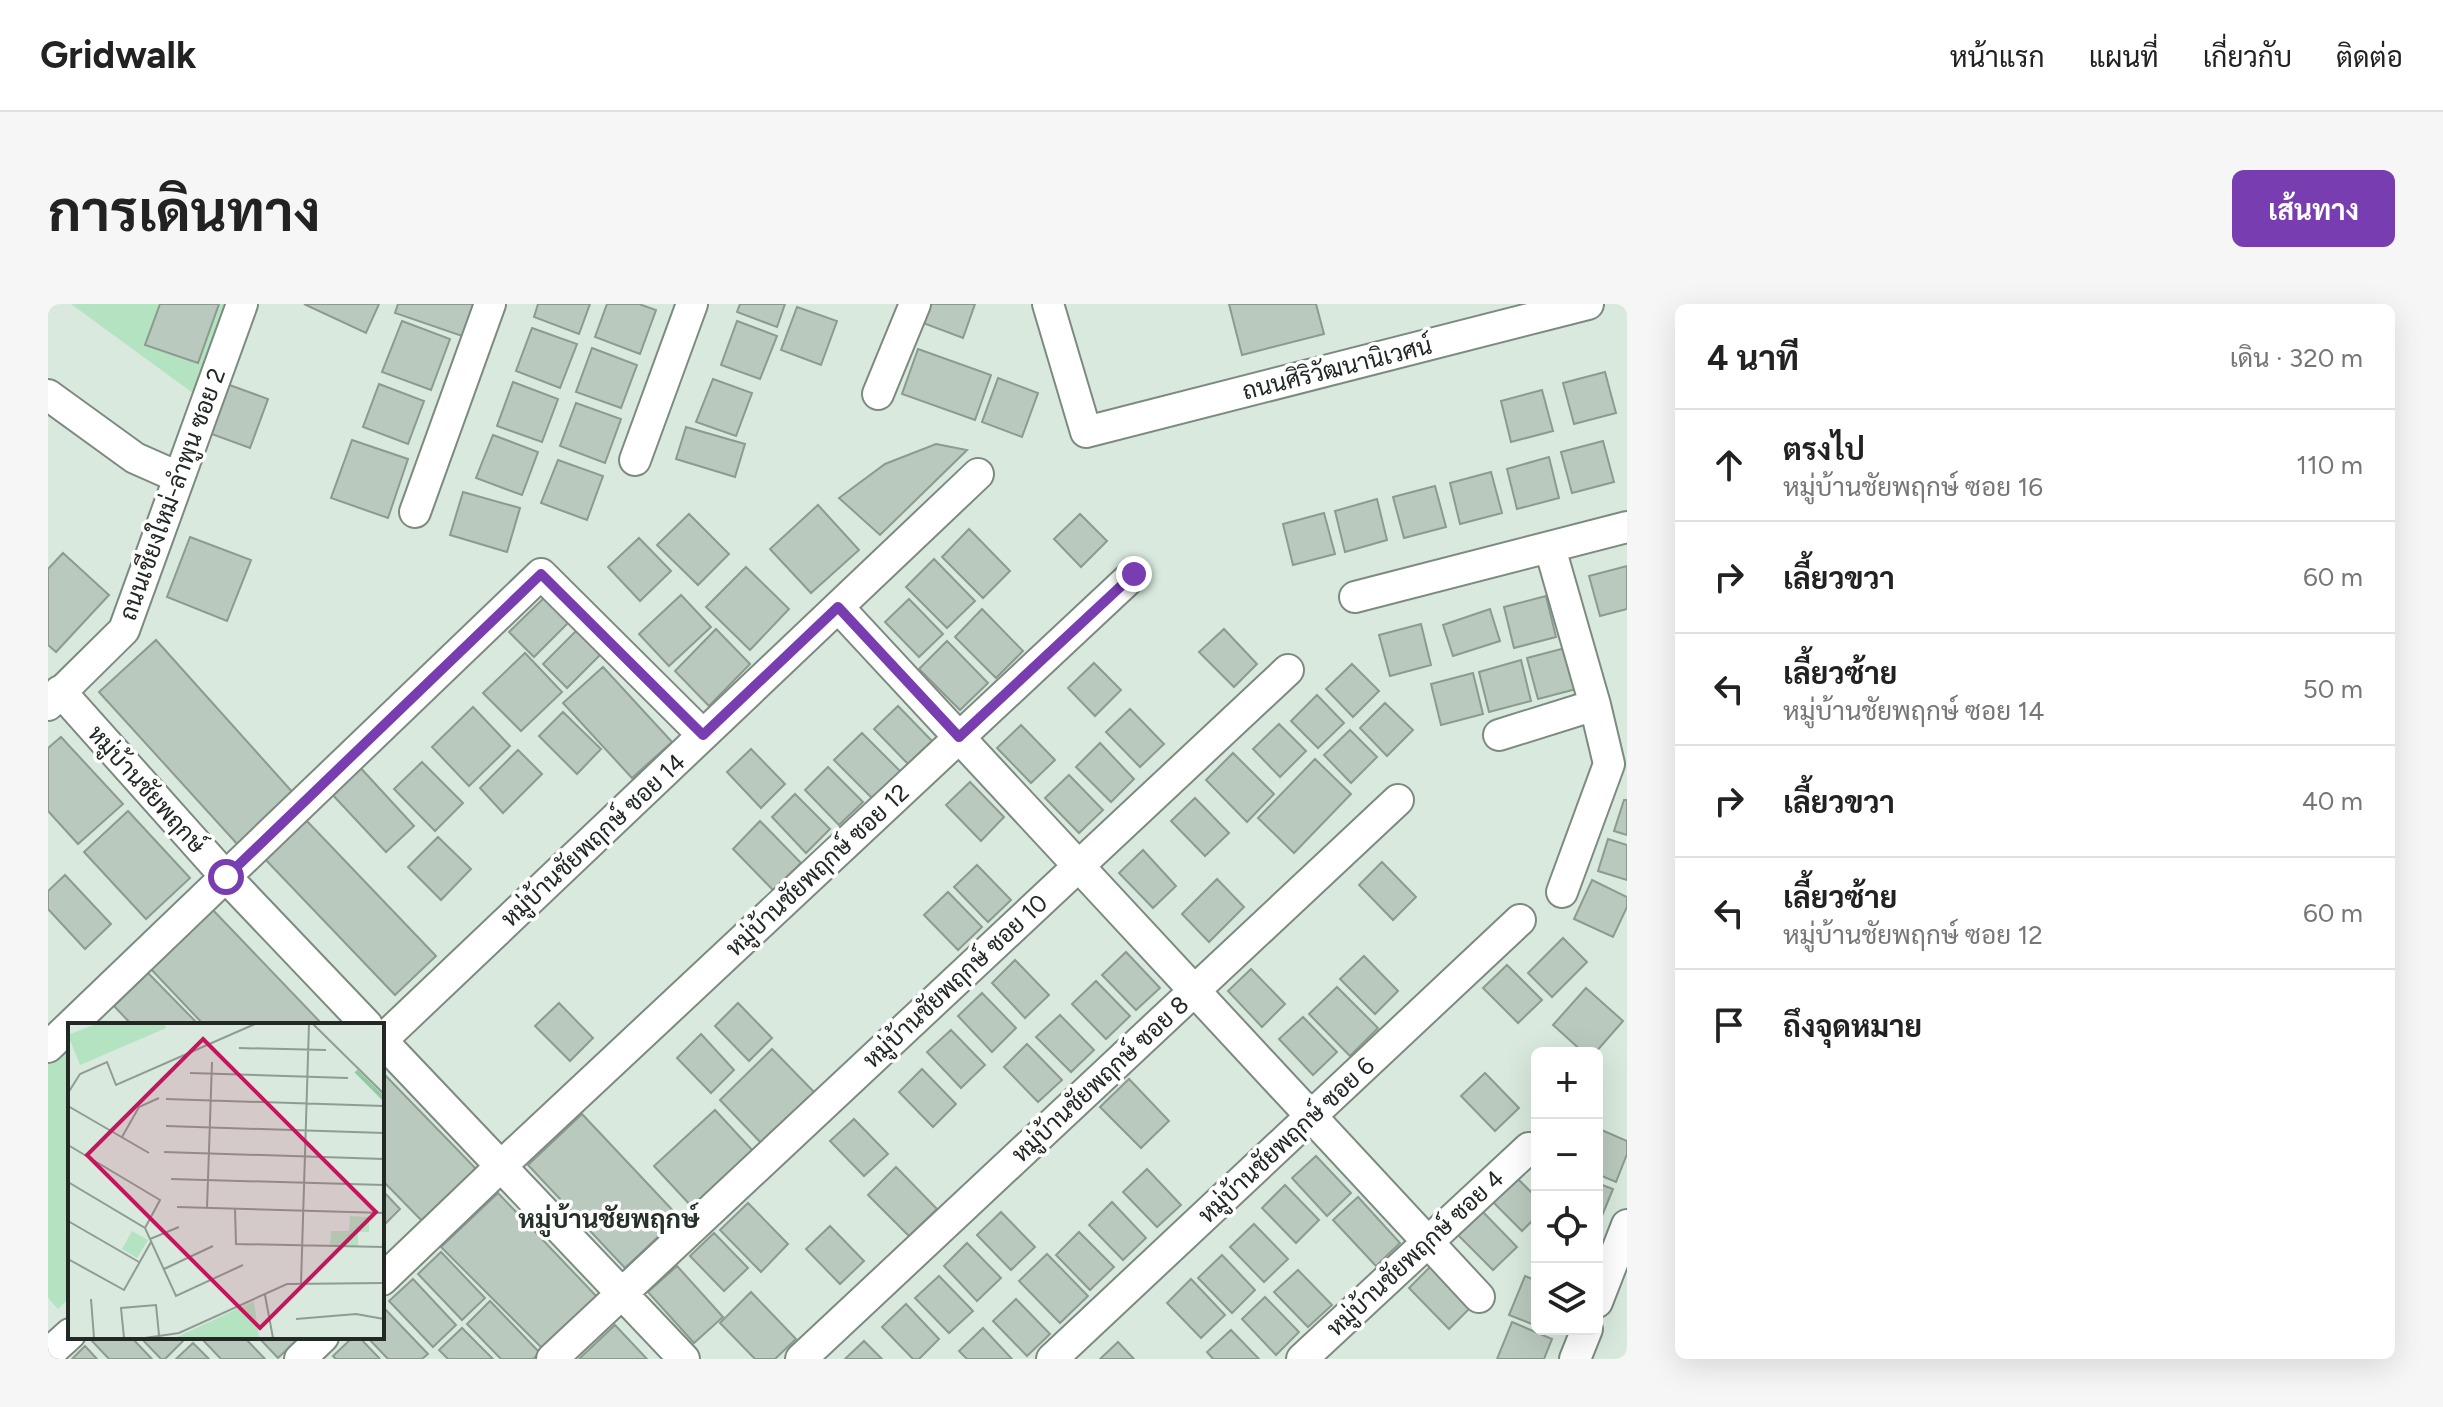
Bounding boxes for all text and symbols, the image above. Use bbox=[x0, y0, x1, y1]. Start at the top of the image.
text: Gridwalk bbox=[40, 32, 196, 78]
text: หน้าแรก bbox=[1950, 40, 2045, 74]
text: แผนที่ bbox=[2089, 40, 2159, 74]
text: เกี่ยวกับ bbox=[2203, 40, 2292, 74]
text: ติดต่อ bbox=[2336, 40, 2403, 74]
button: เส้นทาง bbox=[2232, 170, 2395, 247]
text: การเดินทาง bbox=[48, 178, 320, 245]
street label: ถนนศิริวัฒนานิเวศน์ bbox=[1239, 329, 1435, 406]
text: 4 นาที bbox=[1707, 338, 1799, 379]
text: เดิน · 320 m bbox=[2230, 342, 2363, 374]
street label: ถนนเชียงใหม่-ลำพูน ซอย 2 bbox=[112, 364, 234, 625]
text: ตรงไป bbox=[1783, 431, 1865, 468]
icon: ahead bbox=[1707, 443, 1751, 487]
text: 110 m bbox=[2296, 449, 2363, 481]
text: หมู่บ้านชัยพฤกษ์ ซอย 16 bbox=[1783, 471, 2043, 503]
icon: right bbox=[1707, 555, 1751, 599]
route end bbox=[1116, 556, 1152, 592]
text: เลี้ยวขวา bbox=[1783, 560, 1895, 597]
text: 60 m bbox=[2303, 561, 2363, 593]
text: เลี้ยวซ้าย bbox=[1783, 655, 1897, 692]
icon: left bbox=[1707, 667, 1751, 711]
text: 50 m bbox=[2303, 673, 2363, 705]
text: หมู่บ้านชัยพฤกษ์ ซอย 14 bbox=[1783, 695, 2044, 727]
street label: หมู่บ้านชัยพฤกษ์ bbox=[80, 718, 213, 861]
street label: หมู่บ้านชัยพฤกษ์ ซอย 14 bbox=[494, 746, 693, 935]
street label: หมู่บ้านชัยพฤกษ์ ซอย 12 bbox=[719, 777, 917, 965]
icon: right bbox=[1707, 779, 1751, 823]
text: เลี้ยวขวา bbox=[1783, 784, 1895, 821]
text: 40 m bbox=[2302, 785, 2363, 817]
route start bbox=[208, 859, 244, 895]
text: เลี้ยวซ้าย bbox=[1783, 879, 1897, 916]
street label: หมู่บ้านชัยพฤกษ์ ซอย 10 bbox=[856, 887, 1055, 1076]
icon: left bbox=[1707, 891, 1751, 935]
text: 60 m bbox=[2303, 897, 2363, 929]
text: หมู่บ้านชัยพฤกษ์ ซอย 12 bbox=[1783, 919, 2043, 951]
street label: หมู่บ้านชัยพฤกษ์ ซอย 8 bbox=[1005, 989, 1196, 1171]
icon: arrive bbox=[1707, 1003, 1751, 1047]
text: ถึงจุดหมาย bbox=[1783, 1008, 1922, 1045]
inset map bbox=[68, 1023, 384, 1339]
map controls bbox=[1531, 1047, 1603, 1335]
button: + bbox=[1531, 1047, 1603, 1119]
street label: หมู่บ้านชัยพฤกษ์ ซอย 6 bbox=[1191, 1050, 1382, 1231]
button: − bbox=[1531, 1119, 1603, 1191]
street label: หมู่บ้านชัยพฤกษ์ ซอย 4 bbox=[1320, 1163, 1512, 1345]
button: locate bbox=[1531, 1191, 1603, 1263]
district label: หมู่บ้านชัยพฤกษ์ bbox=[518, 1202, 700, 1237]
button: layers bbox=[1531, 1263, 1603, 1335]

